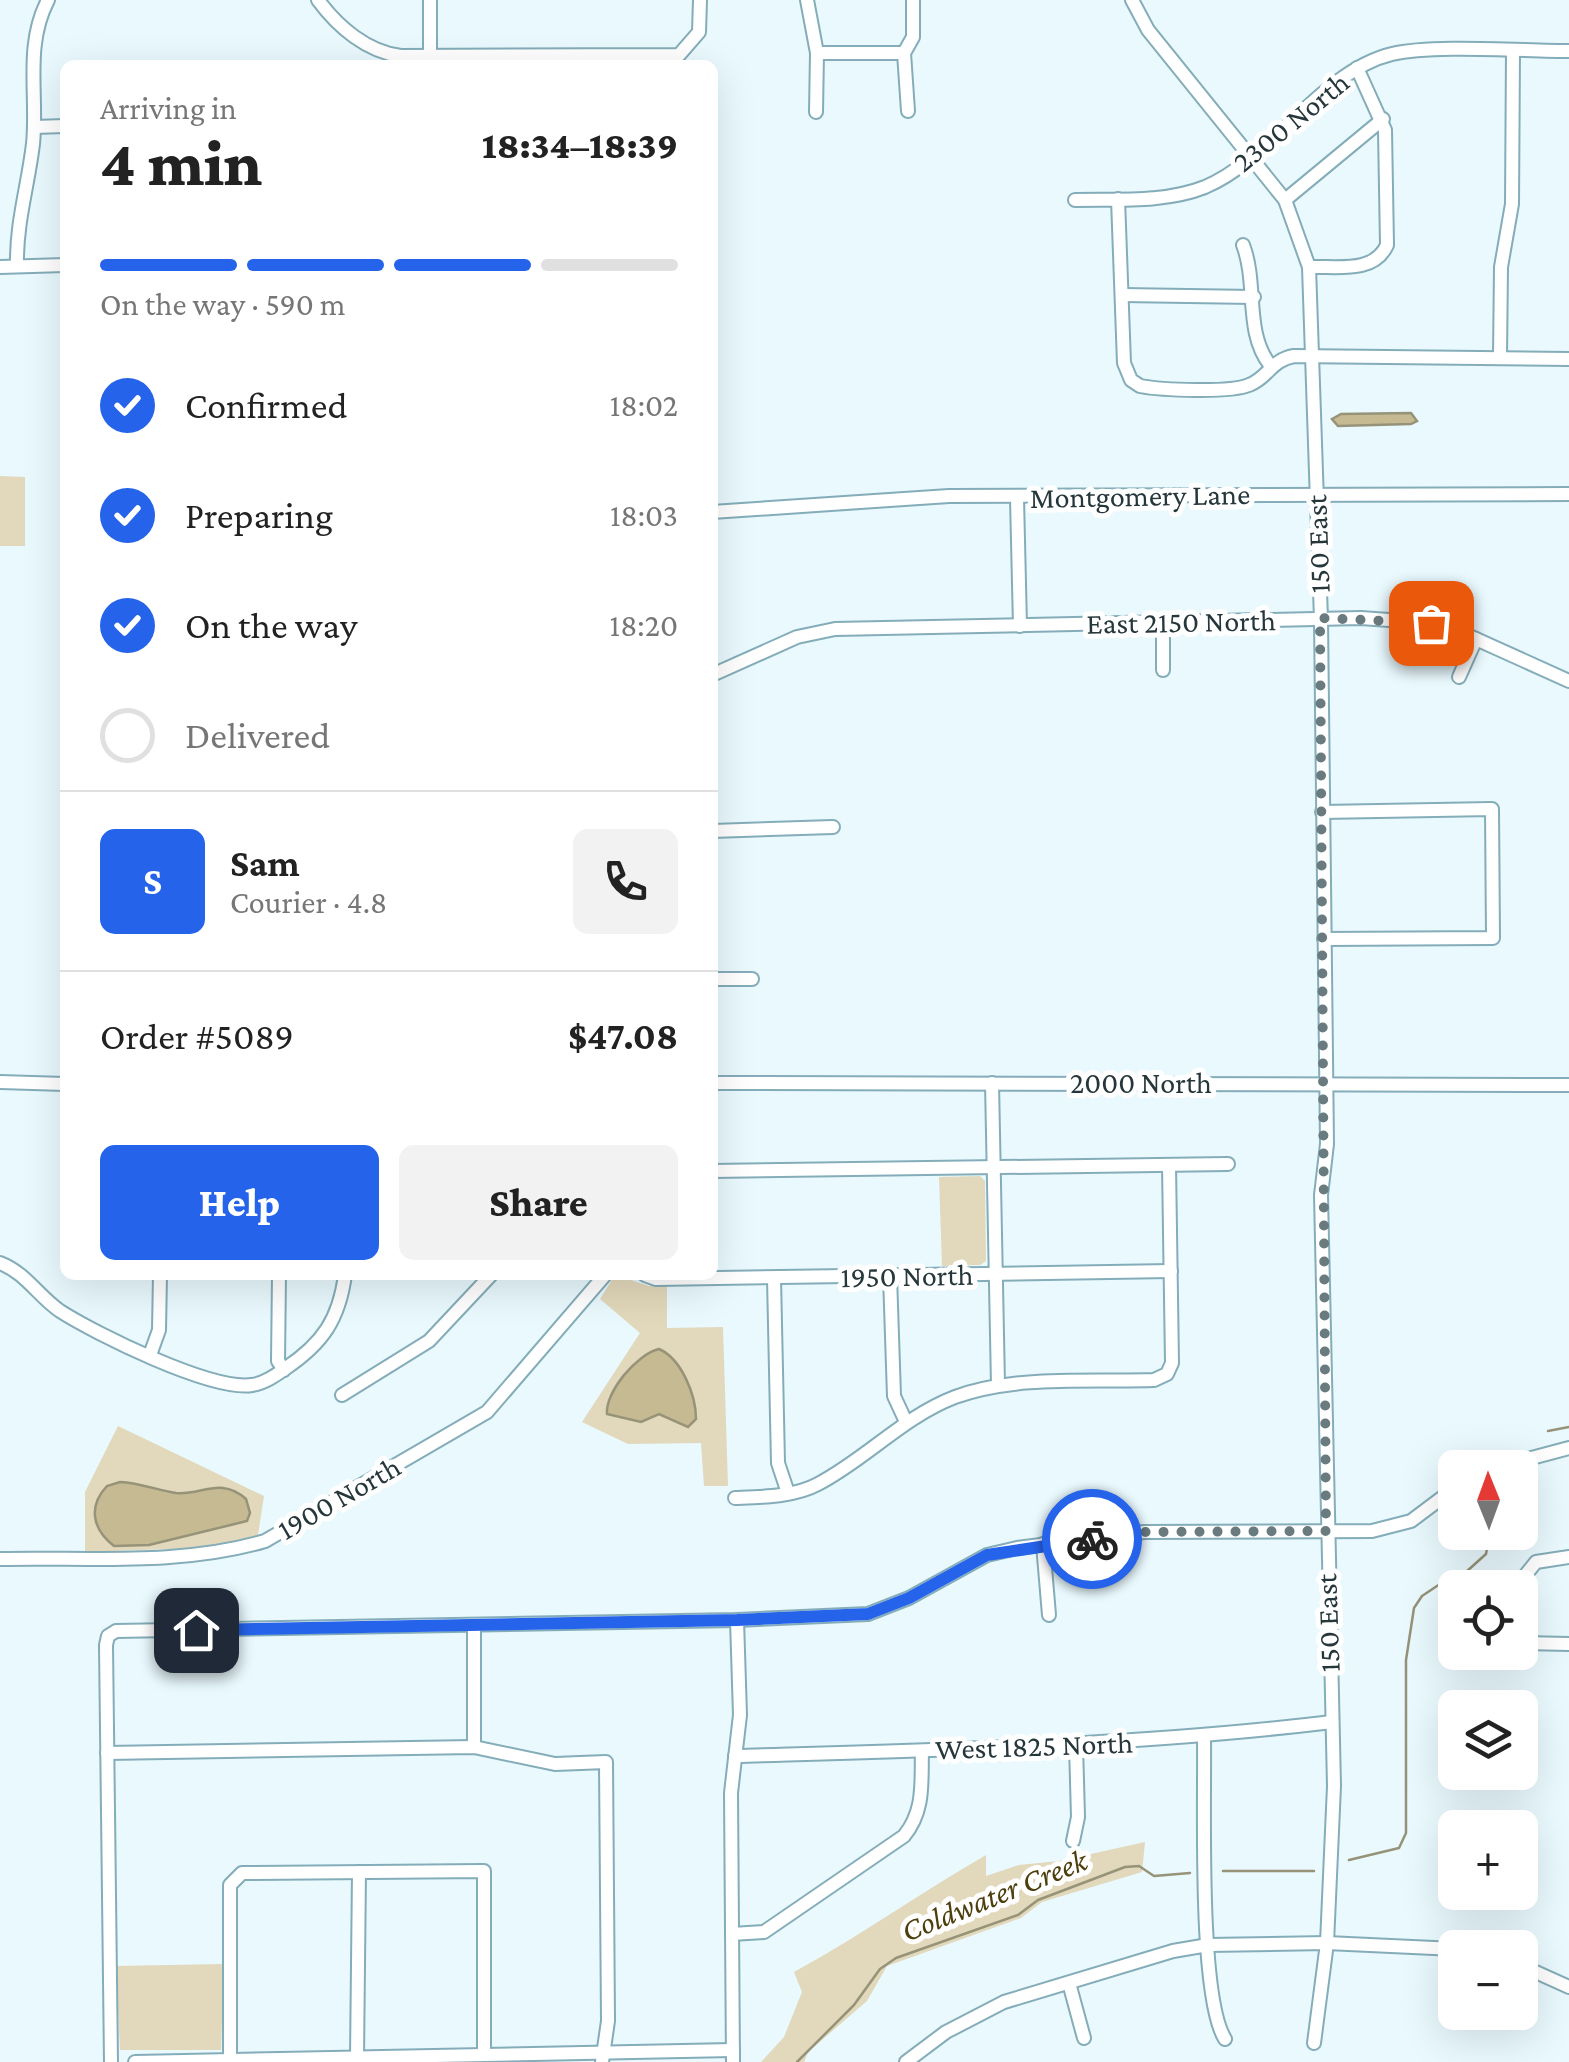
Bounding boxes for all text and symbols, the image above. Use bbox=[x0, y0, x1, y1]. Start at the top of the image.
street label: 2300 North bbox=[1226, 65, 1355, 178]
text: Arriving in bbox=[100, 90, 237, 126]
text: 18:34–18:39 bbox=[482, 124, 678, 166]
text: 4 min bbox=[100, 127, 262, 199]
text: On the way · 590 m bbox=[100, 286, 346, 322]
icon: check bbox=[100, 378, 155, 433]
text: Confirmed bbox=[185, 384, 348, 426]
text: 18:02 bbox=[610, 387, 678, 423]
street label: Montgomery Lane bbox=[1029, 477, 1251, 515]
icon: check bbox=[100, 488, 155, 543]
street label: 150 East bbox=[1299, 493, 1336, 594]
text: Preparing bbox=[185, 494, 333, 536]
text: 18:03 bbox=[610, 497, 678, 533]
pin bbox=[1389, 581, 1474, 666]
icon: bag bbox=[1404, 596, 1459, 651]
icon: check bbox=[100, 598, 155, 653]
street label: East 2150 North bbox=[1086, 603, 1276, 640]
text: On the way bbox=[185, 604, 357, 646]
text: 18:20 bbox=[610, 607, 678, 643]
text: Delivered bbox=[185, 714, 330, 756]
button: phone bbox=[573, 829, 678, 934]
text: Sam bbox=[230, 842, 300, 884]
text: S bbox=[143, 860, 162, 902]
text: Courier · 4.8 bbox=[230, 884, 387, 920]
text: Order #5089 bbox=[100, 1015, 294, 1057]
text: $47.08 bbox=[568, 1015, 678, 1057]
street label: 2000 North bbox=[1070, 1066, 1212, 1099]
button: Help bbox=[100, 1145, 379, 1260]
button: Share bbox=[399, 1145, 678, 1260]
street label: 1950 North bbox=[840, 1258, 974, 1293]
street label: 1900 North bbox=[272, 1449, 406, 1546]
north arrow bbox=[1438, 1450, 1538, 1550]
map controls bbox=[1438, 1450, 1538, 2030]
courier bbox=[1042, 1489, 1142, 1589]
icon: bike bbox=[1065, 1512, 1120, 1567]
button: locate bbox=[1438, 1570, 1538, 1670]
street label: 150 East bbox=[1309, 1572, 1346, 1673]
pin bbox=[154, 1588, 239, 1673]
icon: home bbox=[169, 1603, 224, 1658]
button: layers bbox=[1438, 1690, 1538, 1790]
street label: West 1825 North bbox=[934, 1726, 1133, 1765]
button: + bbox=[1438, 1810, 1538, 1910]
water label: Coldwater Creek bbox=[896, 1841, 1094, 1949]
button: − bbox=[1438, 1930, 1538, 2030]

